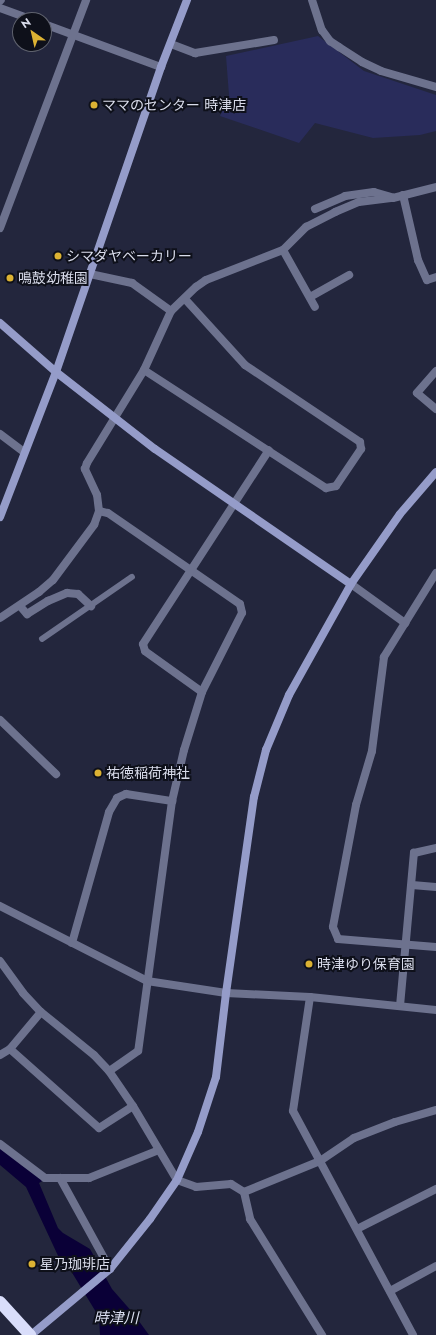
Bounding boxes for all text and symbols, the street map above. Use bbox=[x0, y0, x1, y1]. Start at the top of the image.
north arrow bbox=[12, 12, 52, 52]
text: N bbox=[18, 14, 34, 32]
place label: ママのセンター 時津店 bbox=[102, 97, 246, 113]
marker: ママのセンター 時津店 bbox=[89, 100, 99, 110]
place label: シマダヤベーカリー bbox=[66, 248, 192, 264]
marker: シマダヤベーカリー bbox=[53, 251, 63, 261]
place label: 鳴鼓幼稚園 bbox=[18, 270, 88, 286]
marker: 鳴鼓幼稚園 bbox=[5, 273, 15, 283]
place label: 祐徳稲荷神社 bbox=[106, 765, 190, 781]
marker: 祐徳稲荷神社 bbox=[93, 768, 103, 778]
place label: 時津ゆり保育園 bbox=[317, 956, 415, 972]
marker: 時津ゆり保育園 bbox=[304, 959, 314, 969]
place label: 星乃珈琲店 bbox=[40, 1256, 110, 1272]
marker: 星乃珈琲店 bbox=[27, 1259, 37, 1269]
water label: 時津川 bbox=[94, 1310, 138, 1328]

